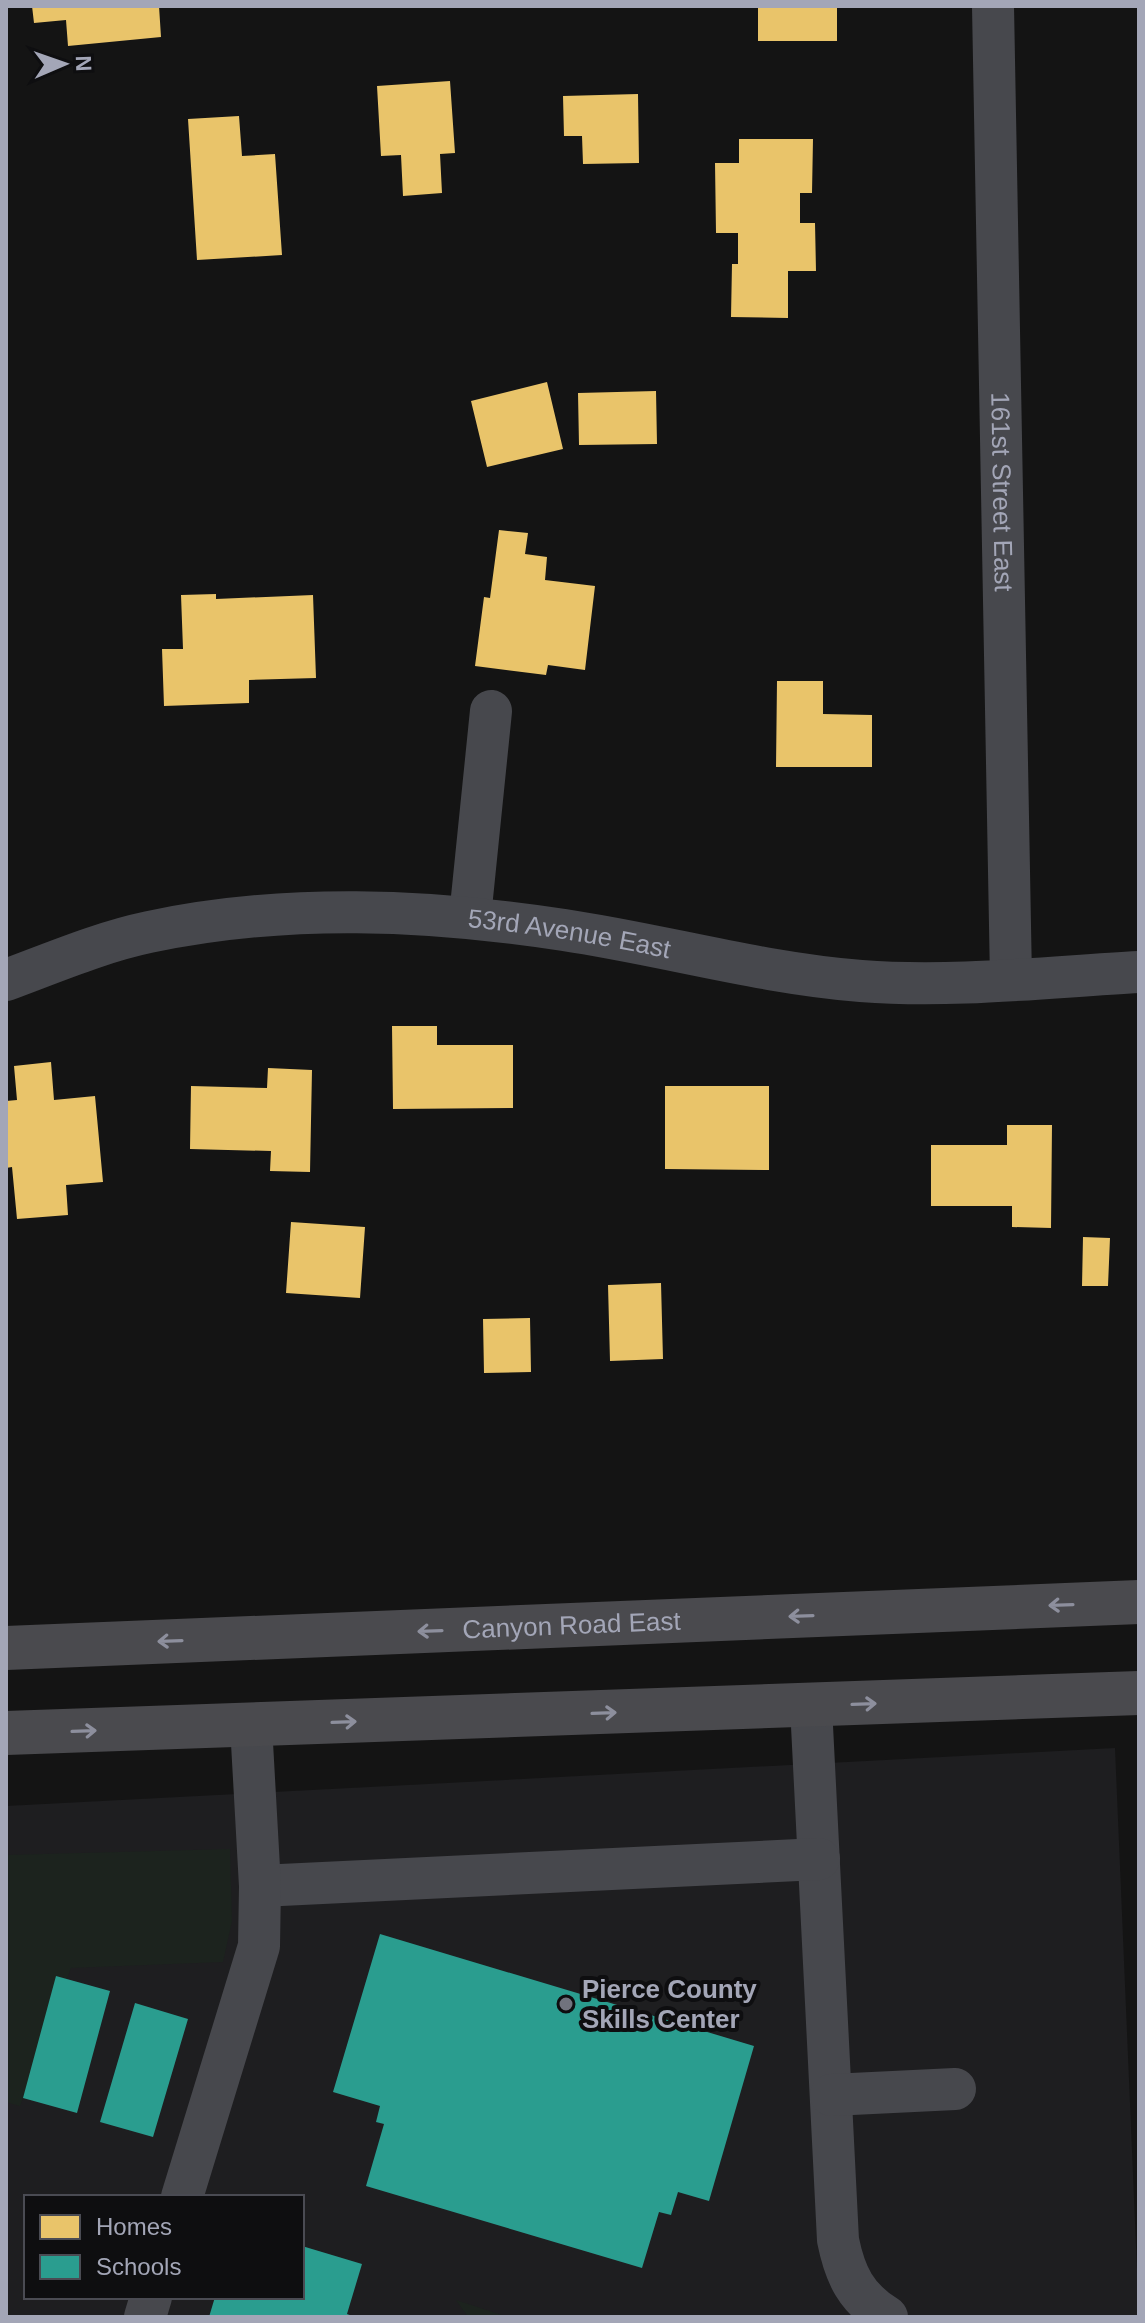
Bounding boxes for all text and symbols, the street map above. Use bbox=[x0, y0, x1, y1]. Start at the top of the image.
north arrow bbox=[24, 24, 104, 104]
text: N bbox=[71, 55, 96, 72]
street label: 161st Street East bbox=[985, 392, 1019, 593]
street label: 53rd Avenue East bbox=[467, 903, 674, 964]
one-way arrow bbox=[1048, 1598, 1075, 1613]
street label: Canyon Road East bbox=[462, 1606, 682, 1644]
one-way arrow bbox=[788, 1608, 815, 1623]
one-way arrow bbox=[417, 1623, 444, 1638]
one-way arrow bbox=[157, 1634, 184, 1649]
one-way arrow bbox=[850, 1697, 877, 1712]
one-way arrow bbox=[590, 1706, 617, 1721]
one-way arrow bbox=[330, 1714, 357, 1729]
one-way arrow bbox=[70, 1723, 97, 1738]
place label: Pierce County Skills Center bbox=[582, 1974, 757, 2034]
marker: Pierce County Skills Center bbox=[557, 1995, 575, 2013]
legend bbox=[24, 2195, 304, 2299]
text: Homes bbox=[96, 2213, 172, 2240]
text: Schools bbox=[96, 2253, 181, 2280]

